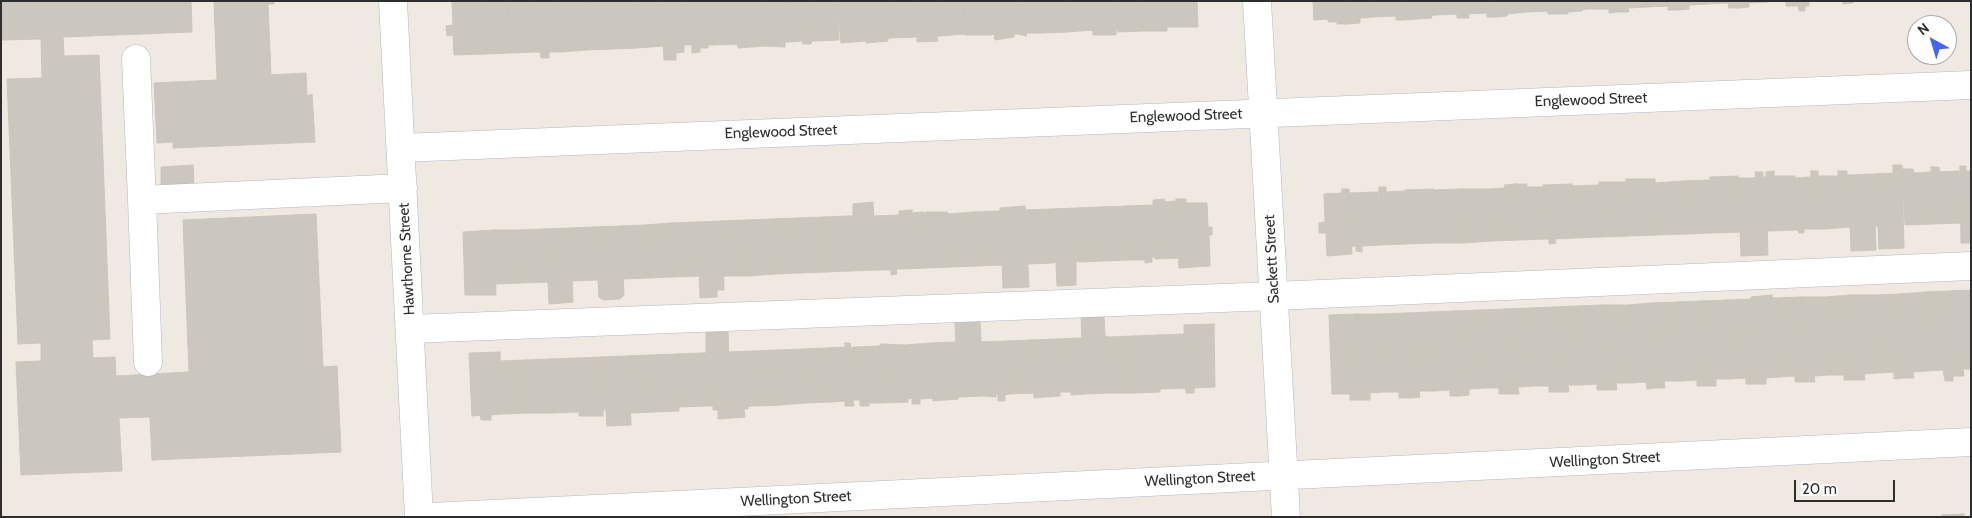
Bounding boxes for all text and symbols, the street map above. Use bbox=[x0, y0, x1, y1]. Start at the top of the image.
north arrow bbox=[1907, 15, 1957, 65]
text: N bbox=[1914, 19, 1933, 39]
street label: Englewood Street bbox=[1534, 89, 1648, 111]
street label: Englewood Street bbox=[1129, 105, 1243, 127]
street label: Englewood Street bbox=[724, 121, 838, 143]
street label: Hawthorne Street bbox=[395, 202, 419, 316]
street label: Sackett Street bbox=[1261, 214, 1283, 304]
street label: Wellington Street bbox=[1549, 448, 1661, 472]
street label: Wellington Street bbox=[1144, 467, 1256, 491]
scale bar bbox=[1797, 470, 1898, 502]
text: 20 m bbox=[1802, 480, 1837, 498]
street label: Wellington Street bbox=[740, 487, 852, 511]

